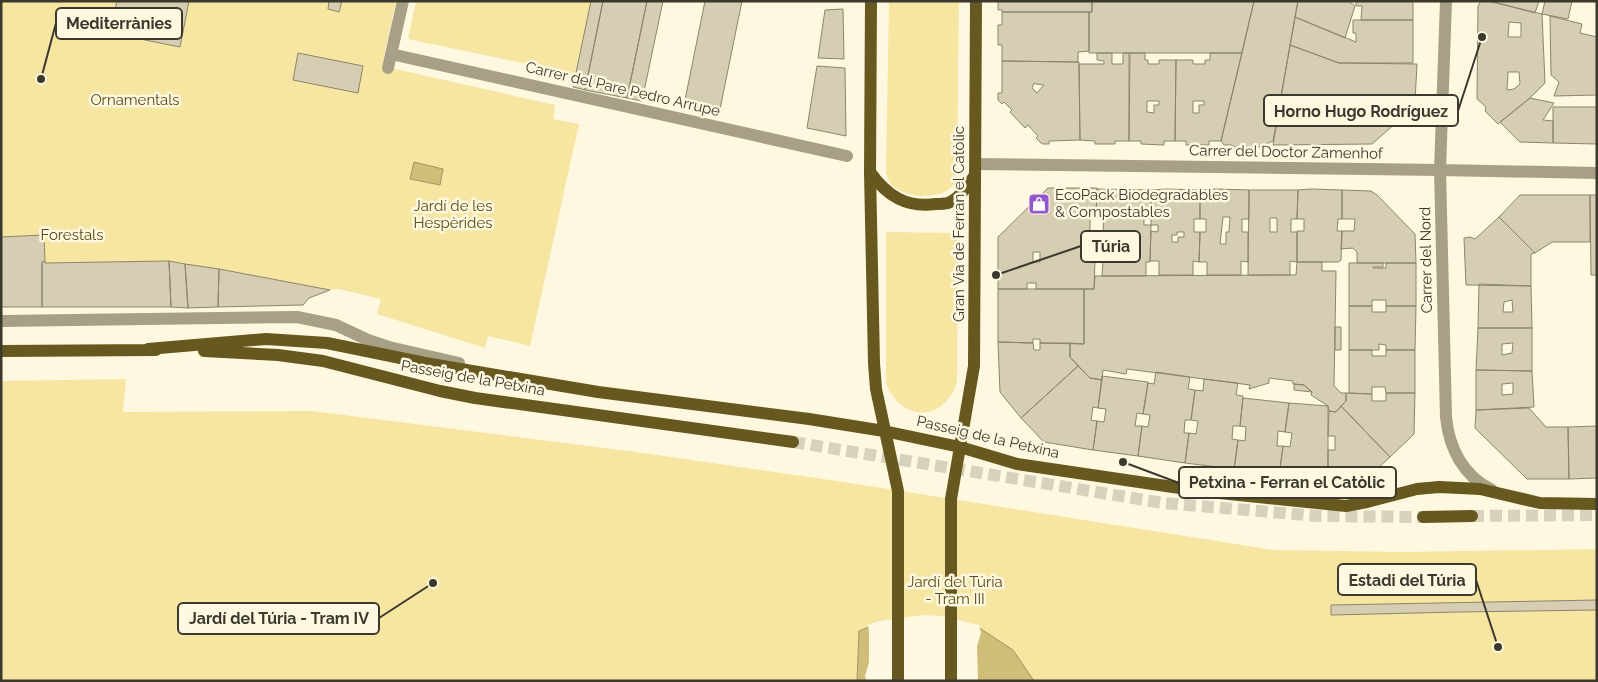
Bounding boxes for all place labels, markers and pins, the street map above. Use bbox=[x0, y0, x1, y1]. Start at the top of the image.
callout: Mediterrànies bbox=[56, 8, 182, 39]
callout: Horno Hugo Rodríguez bbox=[1264, 95, 1458, 126]
place label: EcoPack Biodegradables & Compostables bbox=[1055, 186, 1228, 221]
shop icon: EcoPack Biodegradables & Compostables bbox=[1027, 192, 1051, 216]
callout: Túria bbox=[1081, 231, 1140, 262]
callout: Petxina - Ferran el Catòlic bbox=[1179, 467, 1396, 498]
callout: Estadi del Túria bbox=[1338, 564, 1476, 595]
callout: Jardí del Túria - Tram IV bbox=[178, 603, 379, 634]

